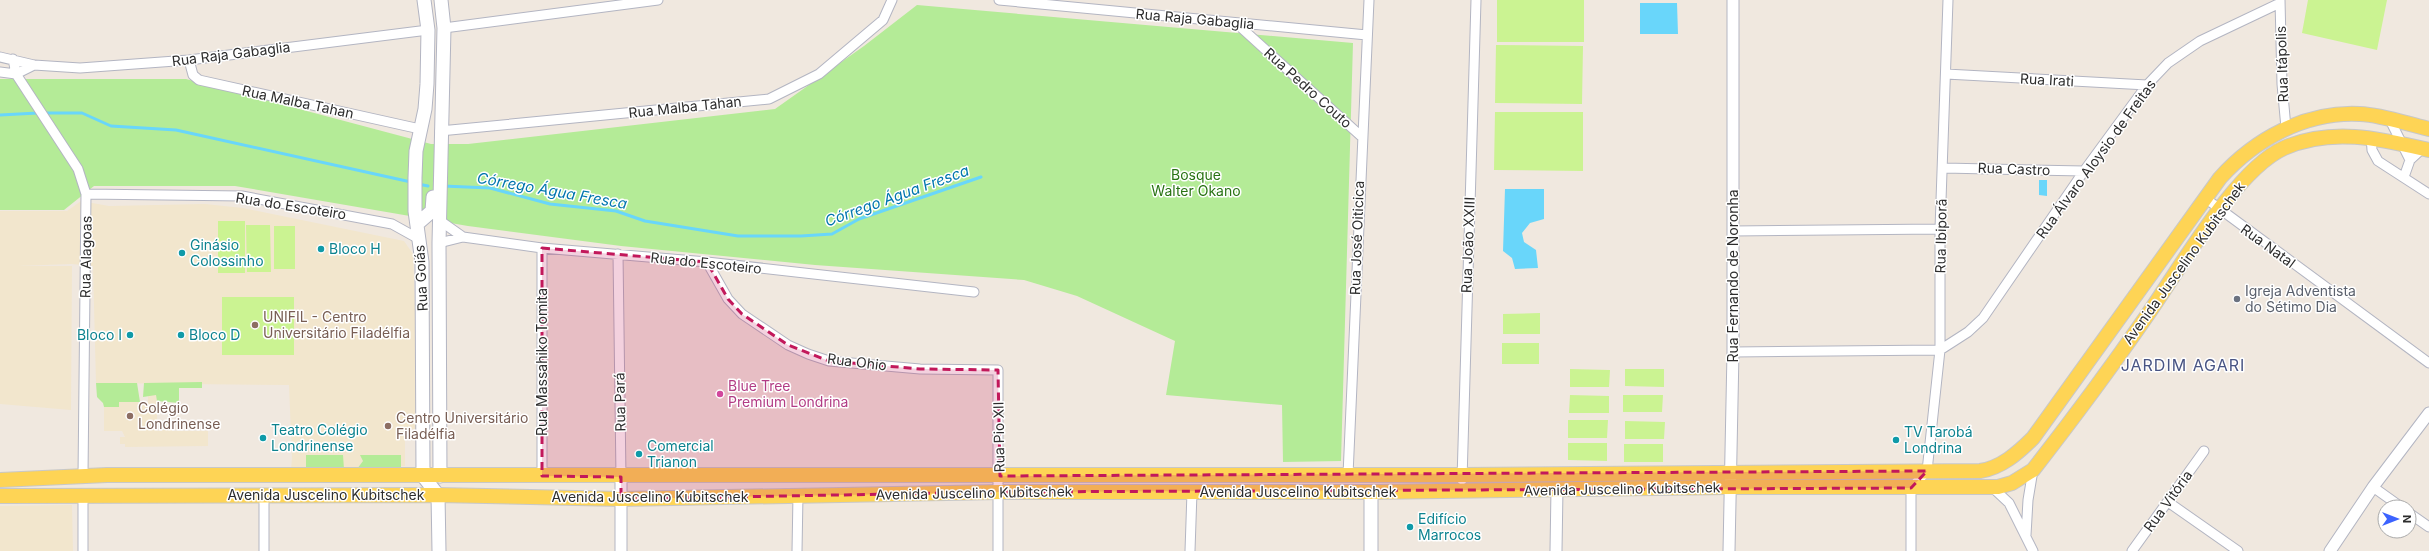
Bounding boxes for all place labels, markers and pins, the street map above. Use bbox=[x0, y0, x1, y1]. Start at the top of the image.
place label: Ginásio Colossinho bbox=[190, 236, 264, 269]
place label: Bloco H bbox=[329, 240, 381, 257]
marker: Bloco H bbox=[316, 244, 326, 254]
marker: Ginásio Colossinho bbox=[177, 248, 187, 258]
place label: Igreja Adventista do Sétimo Dia bbox=[2245, 282, 2356, 315]
marker: Igreja Adventista do Sétimo Dia bbox=[2232, 294, 2242, 304]
place label: UNIFIL - Centro Universitário Filadélfia bbox=[263, 308, 410, 341]
marker: UNIFIL - Centro Universitário Filadélfia bbox=[250, 320, 260, 330]
place label: Bloco I bbox=[77, 326, 122, 343]
place label: Bloco D bbox=[189, 326, 240, 343]
marker: Bloco I bbox=[125, 330, 135, 340]
marker: Bloco D bbox=[176, 330, 186, 340]
place label: Blue Tree Premium Londrina bbox=[728, 377, 848, 410]
marker: Blue Tree Premium Londrina bbox=[715, 389, 725, 399]
place label: Colégio Londrinense bbox=[138, 399, 220, 432]
place label: Centro Universitário Filadélfia bbox=[396, 409, 528, 442]
marker: Colégio Londrinense bbox=[125, 411, 135, 421]
place label: Teatro Colégio Londrinense bbox=[271, 421, 368, 454]
marker: Centro Universitário Filadélfia bbox=[383, 421, 393, 431]
place label: TV Tarobá Londrina bbox=[1904, 423, 1973, 456]
marker: Teatro Colégio Londrinense bbox=[258, 433, 268, 443]
marker: TV Tarobá Londrina bbox=[1891, 435, 1901, 445]
place label: Comercial Trianon bbox=[647, 437, 714, 470]
marker: Comercial Trianon bbox=[634, 449, 644, 459]
place label: Edifício Marrocos bbox=[1418, 510, 1481, 543]
marker: Edifício Marrocos bbox=[1405, 522, 1415, 532]

